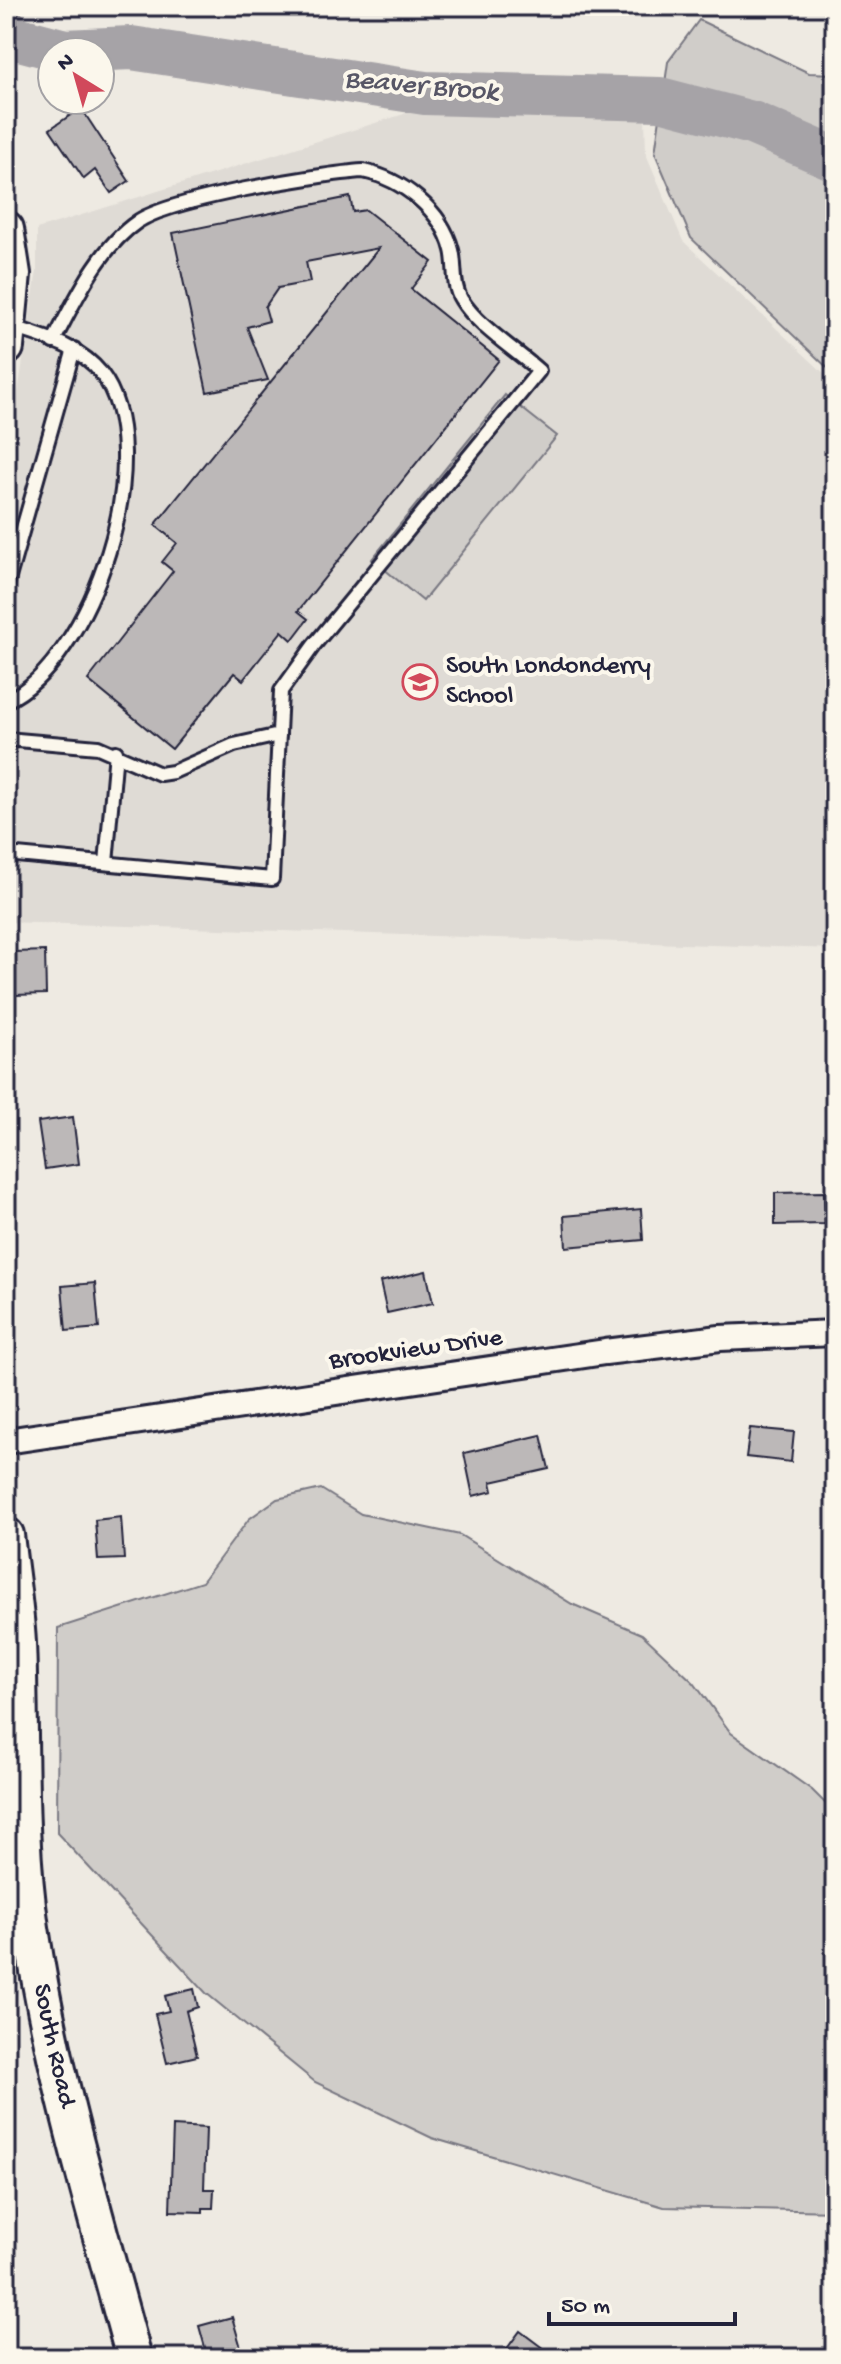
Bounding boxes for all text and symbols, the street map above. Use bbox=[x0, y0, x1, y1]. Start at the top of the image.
north arrow bbox=[36, 36, 116, 116]
text: N bbox=[53, 49, 80, 78]
water label: Beaver Brook bbox=[343, 64, 501, 110]
place label: South Londonderry School bbox=[446, 652, 651, 713]
school or university icon: South Londonderry School bbox=[401, 663, 439, 701]
street label: Brookview Drive bbox=[326, 1323, 505, 1379]
street label: South Road bbox=[25, 1982, 82, 2112]
scale bar bbox=[549, 2276, 735, 2326]
text: 50 m bbox=[561, 2293, 610, 2322]

